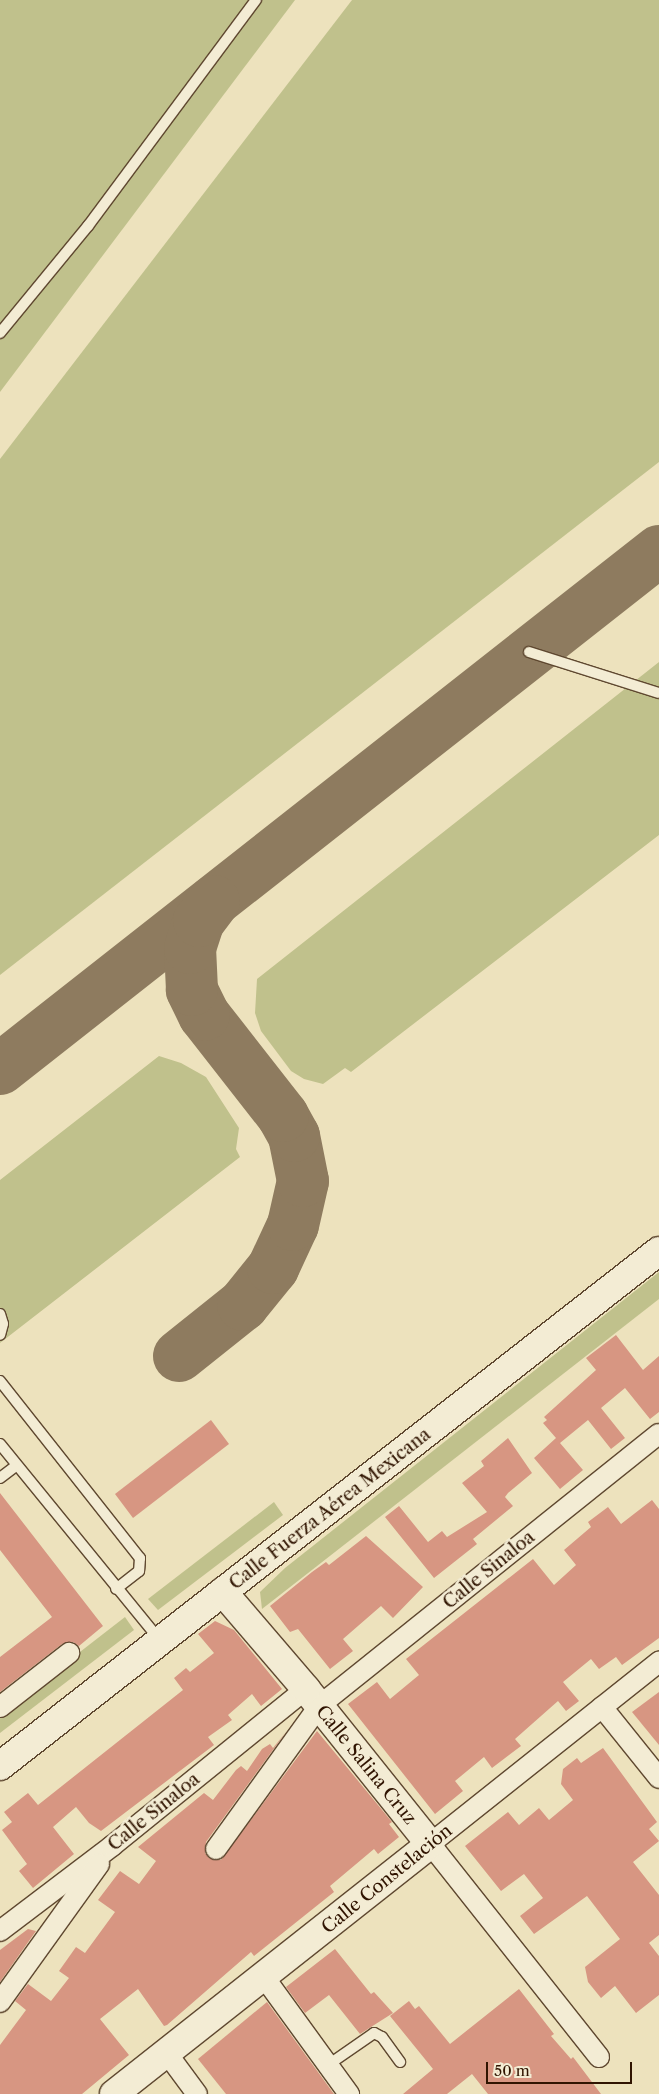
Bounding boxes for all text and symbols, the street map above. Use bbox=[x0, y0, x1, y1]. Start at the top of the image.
street label: Calle Fuerza Aérea Mexicana bbox=[225, 1423, 435, 1595]
street label: Calle Sinaloa bbox=[439, 1526, 539, 1614]
street label: Calle Salina Cruz bbox=[311, 1701, 421, 1829]
street label: Calle Sinaloa bbox=[104, 1768, 204, 1856]
street label: Calle Constelación bbox=[317, 1820, 457, 1938]
scale bar bbox=[489, 2052, 635, 2084]
text: 50 m bbox=[494, 2061, 530, 2080]

